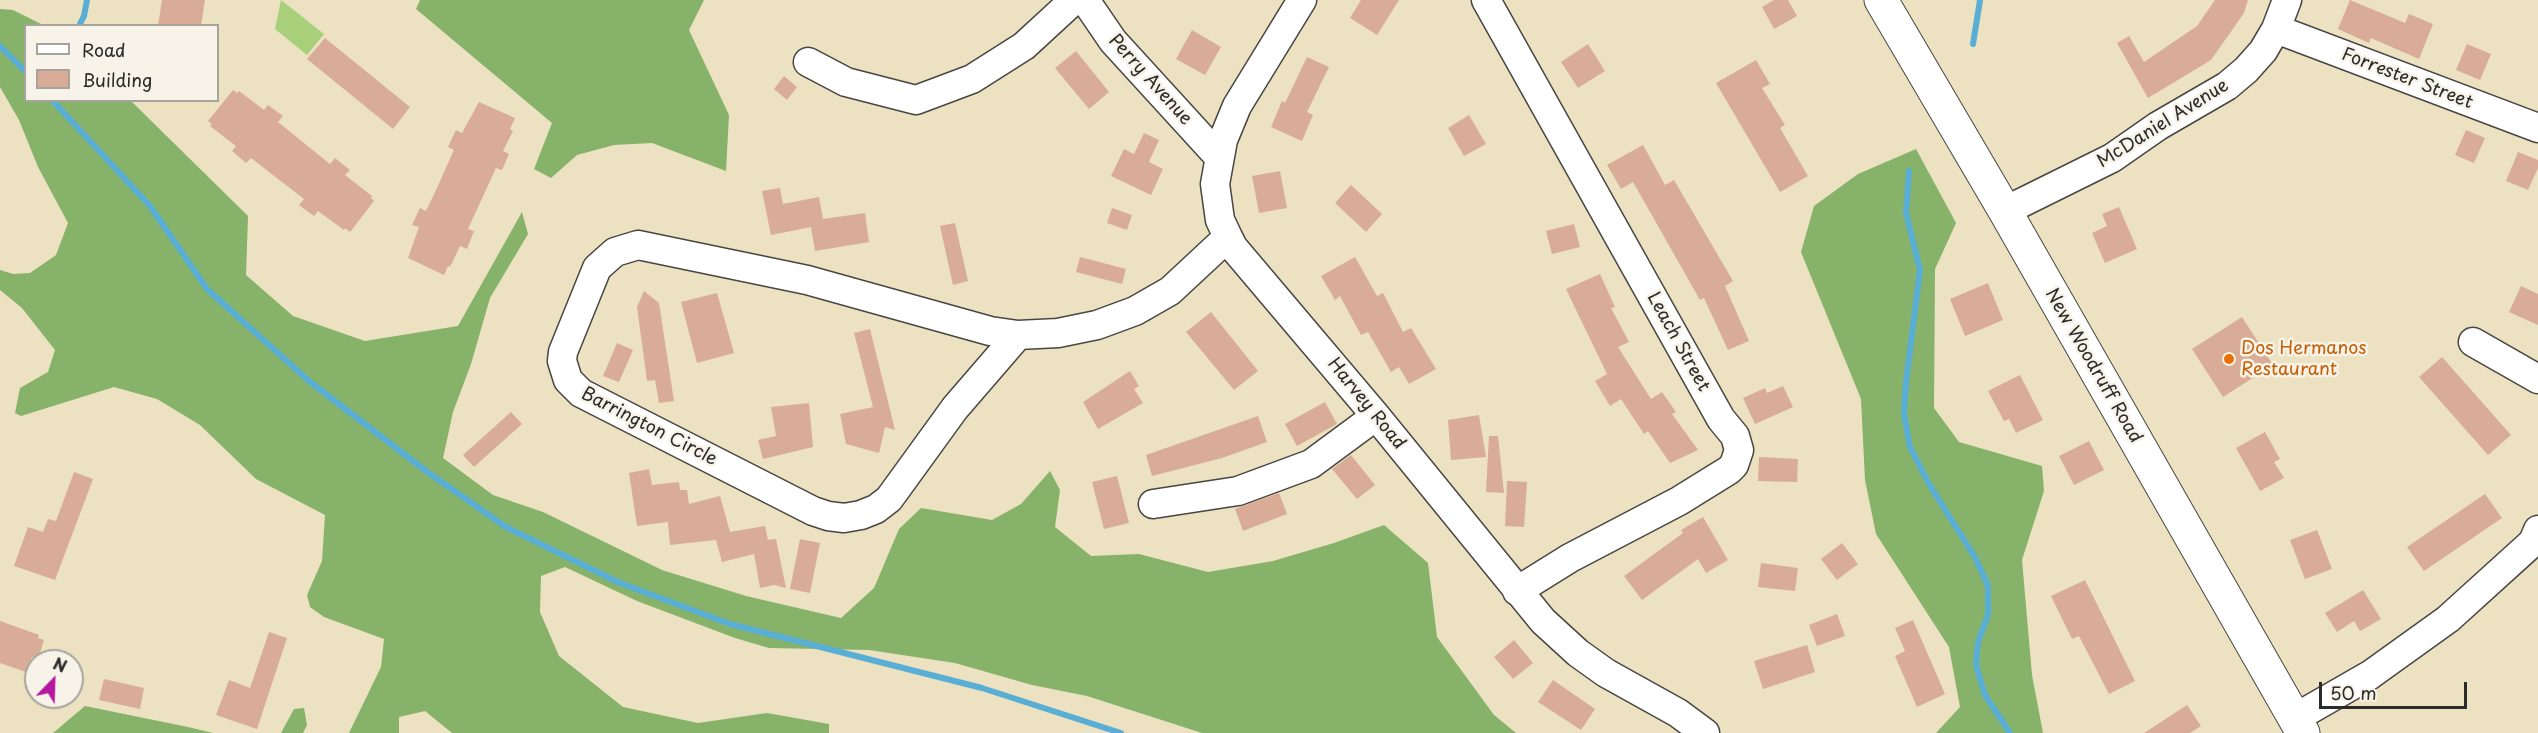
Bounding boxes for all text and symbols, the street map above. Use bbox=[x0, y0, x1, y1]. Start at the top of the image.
legend bbox=[24, 24, 219, 102]
street label: Perry Avenue bbox=[1104, 30, 1196, 130]
text: Road bbox=[82, 36, 126, 63]
street label: Forrester Street bbox=[2338, 44, 2476, 114]
text: Building bbox=[82, 66, 152, 93]
street label: McDaniel Avenue bbox=[2093, 75, 2233, 173]
street label: New Woodruff Road bbox=[2040, 285, 2146, 447]
street label: Leach Street bbox=[1642, 289, 1714, 395]
place label: Dos Hermanos Restaurant bbox=[2241, 338, 2367, 380]
marker: Dos Hermanos Restaurant bbox=[2222, 352, 2236, 366]
street label: Harvey Road bbox=[1323, 354, 1409, 454]
street label: Barrington Circle bbox=[577, 383, 721, 471]
north arrow bbox=[24, 649, 84, 709]
text: N bbox=[50, 651, 71, 678]
scale bar bbox=[2322, 670, 2470, 708]
text: 50 m bbox=[2330, 679, 2377, 706]

